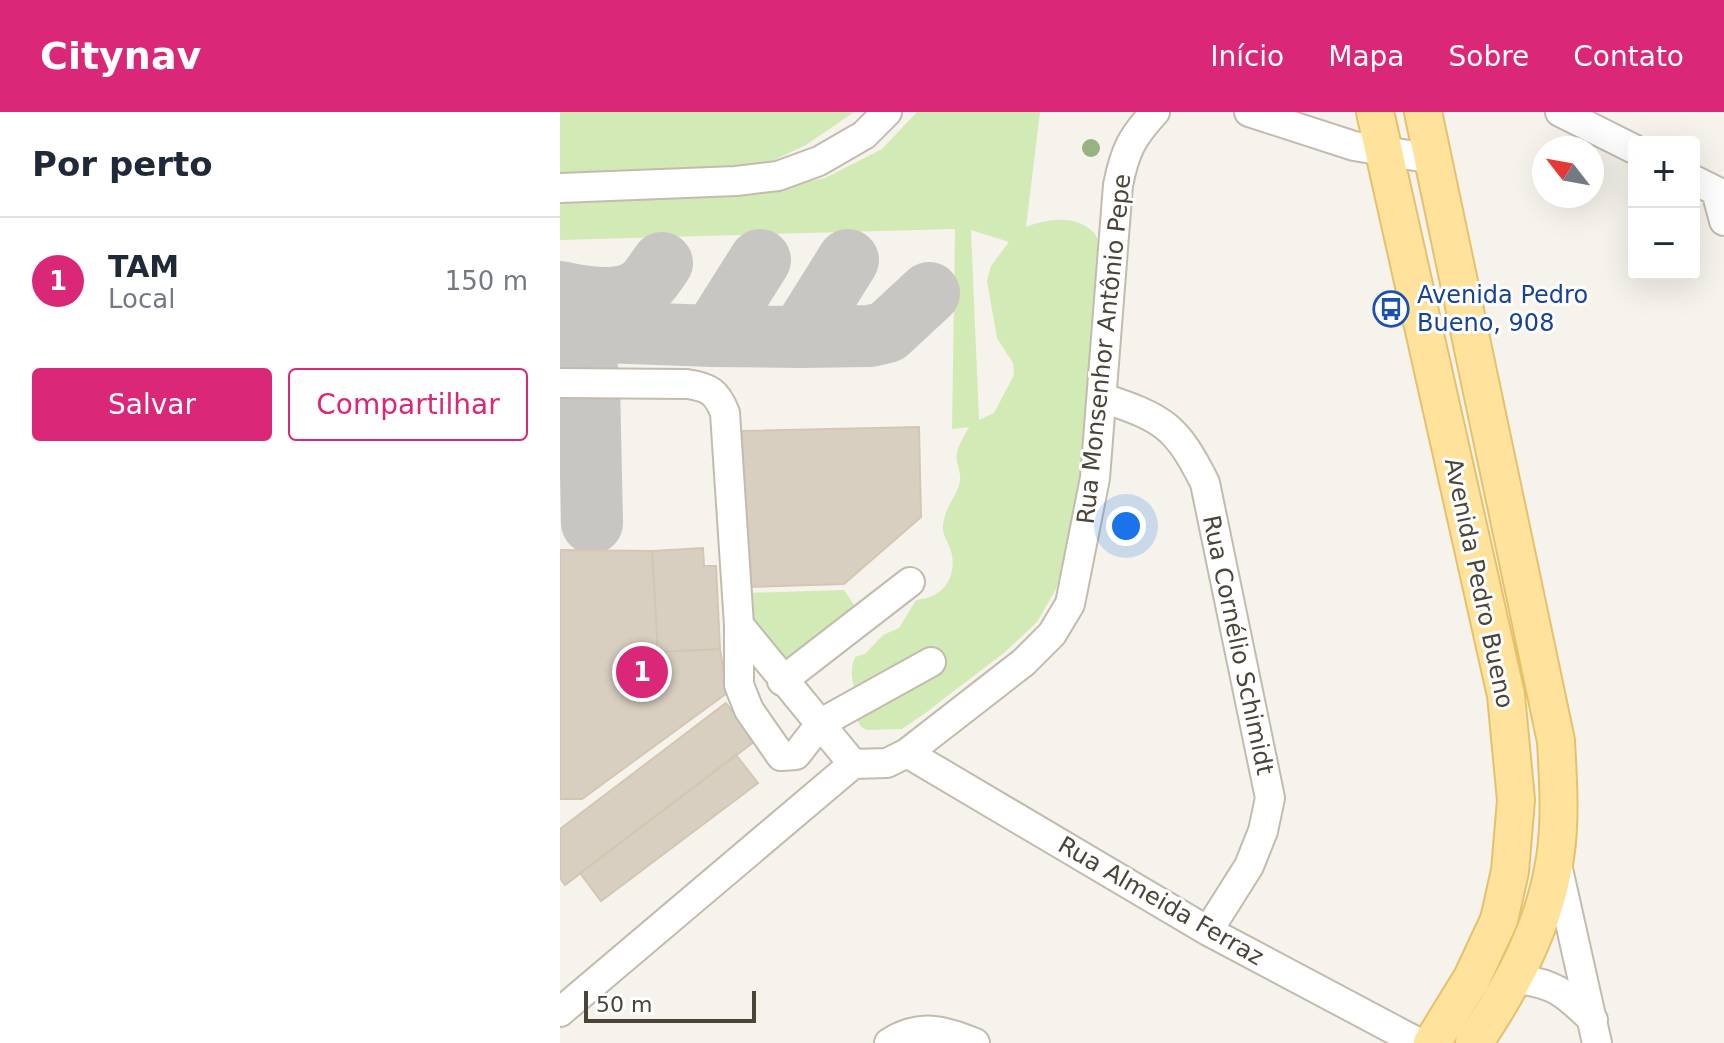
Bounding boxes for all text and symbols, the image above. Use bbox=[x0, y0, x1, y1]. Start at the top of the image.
text: Citynav bbox=[40, 34, 201, 78]
text: Início bbox=[1210, 40, 1284, 73]
text: Mapa bbox=[1328, 40, 1405, 73]
text: Sobre bbox=[1449, 40, 1529, 73]
text: Contato bbox=[1573, 40, 1684, 73]
north arrow bbox=[1532, 136, 1604, 208]
map controls bbox=[1628, 136, 1700, 280]
button: + bbox=[1628, 136, 1700, 208]
text: Por perto bbox=[32, 144, 213, 184]
street label: Rua Monsenhor Antônio Pepe bbox=[1072, 173, 1136, 525]
button: − bbox=[1628, 208, 1700, 280]
text: TAM bbox=[108, 249, 179, 284]
text: 1 bbox=[49, 266, 67, 296]
text: 150 m bbox=[445, 266, 528, 296]
place label: Avenida Pedro Bueno, 908 bbox=[1417, 281, 1588, 337]
text: Local bbox=[108, 284, 175, 314]
bus stop icon: Avenida Pedro Bueno, 908 bbox=[1372, 290, 1410, 328]
button: Salvar bbox=[32, 368, 272, 441]
button: Compartilhar bbox=[288, 368, 528, 441]
street label: Avenida Pedro Bueno bbox=[1439, 455, 1519, 711]
your location bbox=[1106, 506, 1146, 546]
street label: Rua Cornélio Schimidt bbox=[1197, 513, 1279, 777]
pin: 1 bbox=[616, 642, 668, 702]
street label: Rua Almeida Ferraz bbox=[1053, 831, 1269, 971]
scale bar bbox=[584, 987, 756, 1023]
text: 50 m bbox=[596, 992, 652, 1017]

